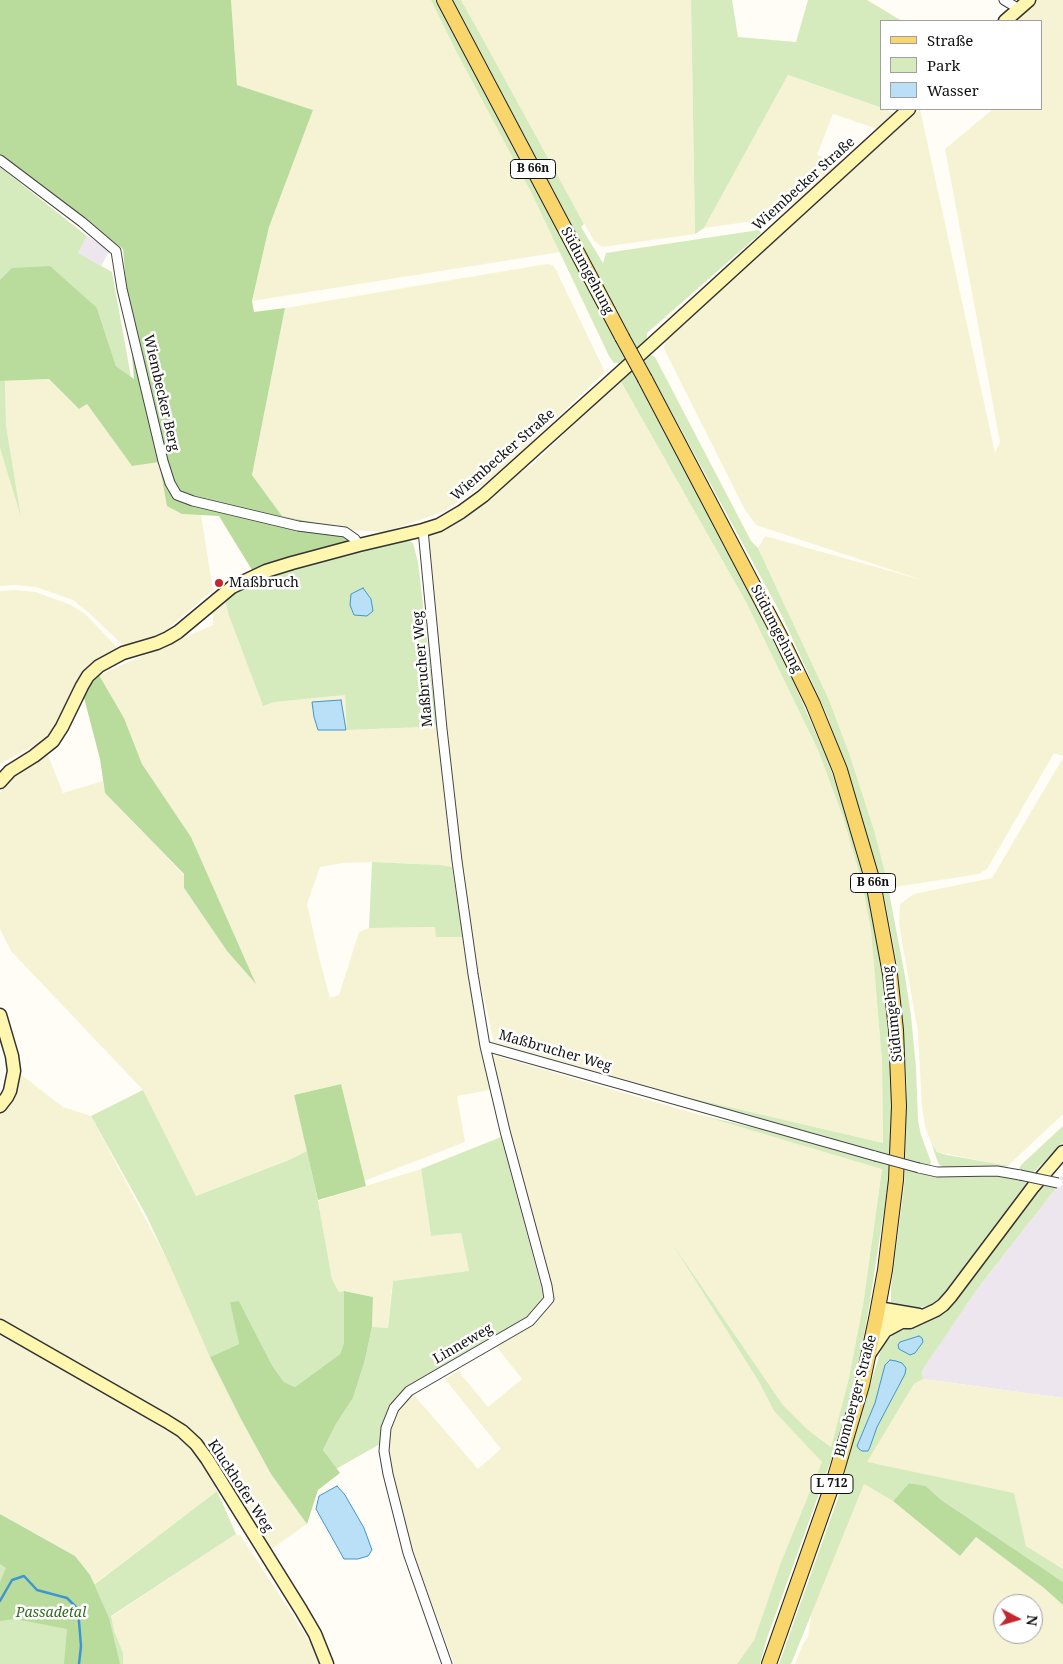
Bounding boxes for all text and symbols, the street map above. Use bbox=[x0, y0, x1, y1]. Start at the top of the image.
legend bbox=[880, 20, 1043, 110]
text: Straße bbox=[927, 30, 973, 50]
text: Park bbox=[927, 55, 960, 75]
text: Wasser bbox=[927, 80, 979, 100]
street label: Wiembecker Straße bbox=[749, 134, 859, 234]
road number: B 66n bbox=[510, 160, 556, 178]
street label: Südumgehung bbox=[557, 224, 617, 318]
street label: Wiembecker Berg bbox=[139, 333, 183, 453]
street label: Wiembecker Straße bbox=[448, 405, 558, 505]
place label: Maßbruch bbox=[229, 575, 299, 591]
marker: Maßbruch bbox=[213, 577, 225, 589]
street label: Südumgehung bbox=[747, 582, 805, 676]
street label: Maßbrucher Weg bbox=[410, 610, 436, 728]
road number: B 66n bbox=[850, 874, 896, 892]
street label: Südumgehung bbox=[880, 965, 906, 1063]
street label: Maßbrucher Weg bbox=[497, 1027, 613, 1075]
street label: Linneweg bbox=[430, 1320, 496, 1368]
street label: Blomberger Straße bbox=[832, 1333, 880, 1459]
street label: Kluckhofer Weg bbox=[204, 1437, 276, 1535]
road number: L 712 bbox=[811, 1475, 853, 1494]
north arrow bbox=[993, 1594, 1043, 1644]
park label: Passadetal bbox=[16, 1605, 86, 1621]
text: N bbox=[1022, 1614, 1042, 1627]

